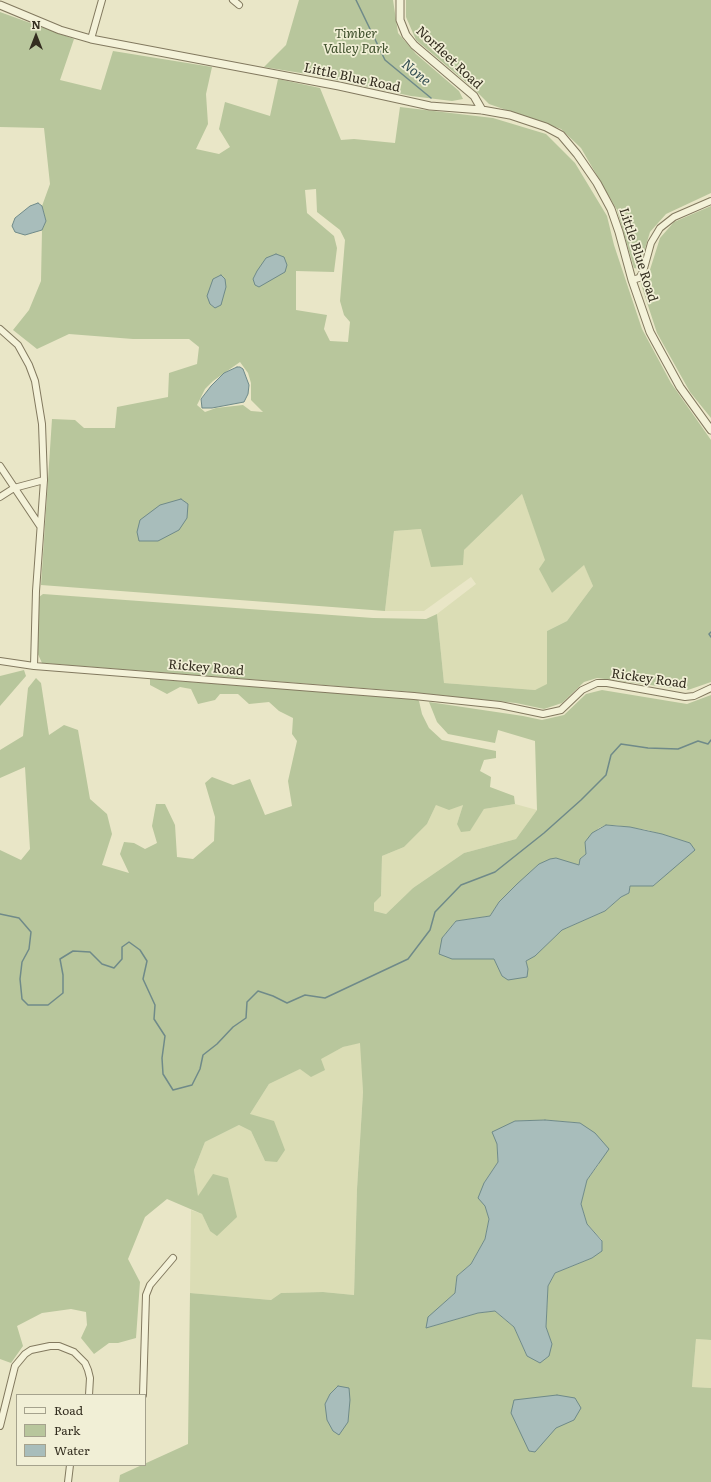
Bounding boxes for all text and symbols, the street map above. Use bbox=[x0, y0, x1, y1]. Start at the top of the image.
north arrow bbox=[16, 16, 56, 56]
text: N bbox=[31, 16, 41, 32]
street label: Norfleet Road bbox=[413, 23, 485, 93]
park label: Timber Valley Park bbox=[323, 26, 389, 57]
water label: None bbox=[398, 56, 434, 90]
street label: Little Blue Road bbox=[302, 60, 402, 96]
street label: Little Blue Road bbox=[615, 206, 661, 304]
street label: Rickey Road bbox=[167, 657, 245, 679]
street label: Rickey Road bbox=[610, 666, 688, 692]
legend bbox=[16, 1394, 146, 1466]
text: Road bbox=[54, 1401, 83, 1419]
text: Park bbox=[54, 1421, 80, 1439]
text: Water bbox=[54, 1441, 90, 1459]

